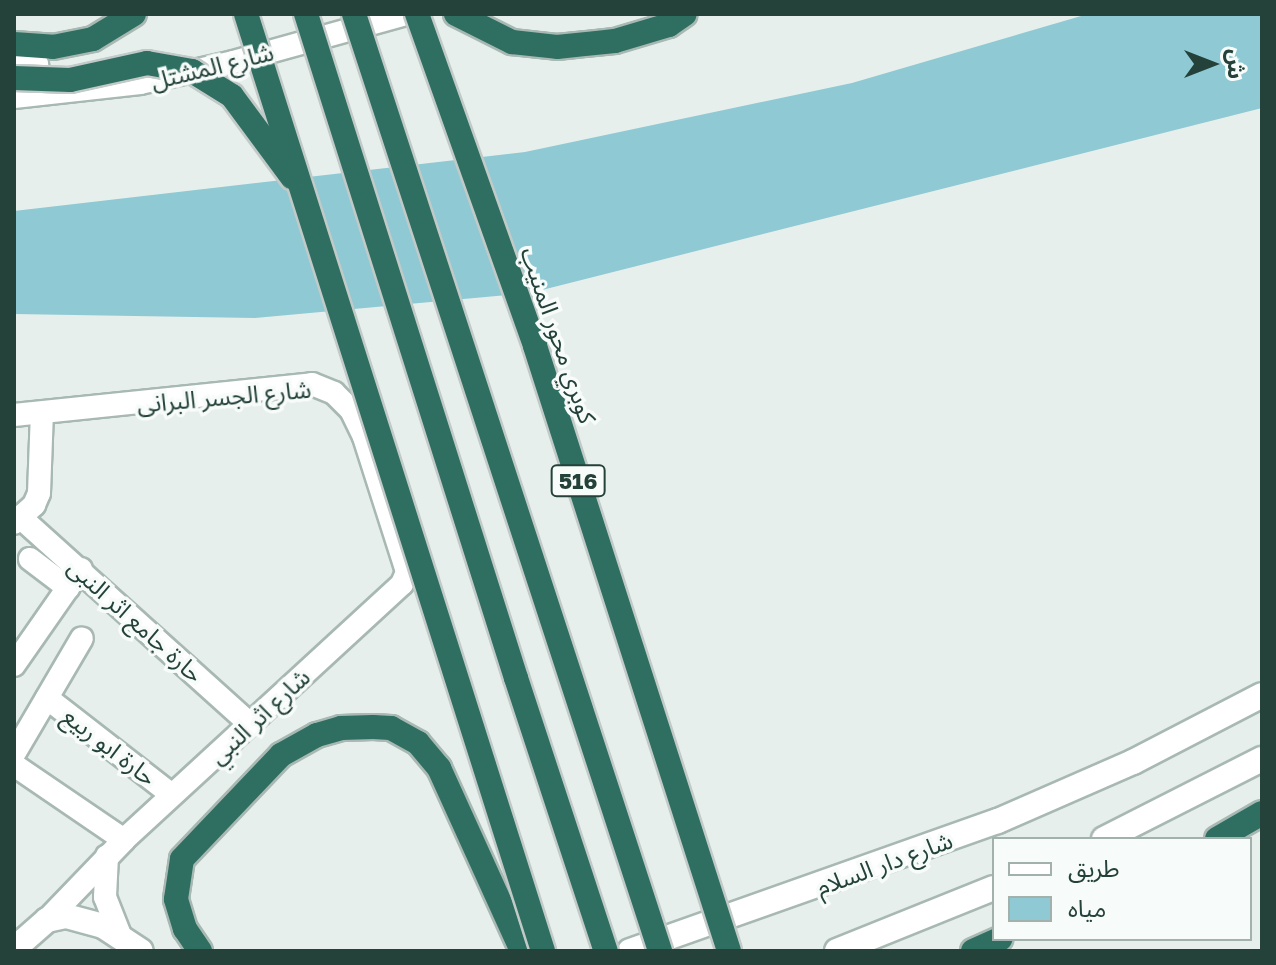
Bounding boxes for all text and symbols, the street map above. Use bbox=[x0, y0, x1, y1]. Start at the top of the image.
north arrow bbox=[1172, 24, 1252, 104]
street label: شارع المشتل bbox=[148, 37, 276, 95]
text: ش bbox=[1223, 49, 1250, 79]
street label: كوبري محور المنيب bbox=[515, 243, 603, 427]
street label: شارع الجسر البرانى bbox=[136, 374, 312, 418]
road number: 516 bbox=[550, 463, 606, 499]
street label: حارة جامع اثر النبى bbox=[63, 552, 209, 688]
street label: شارع اثر النبي bbox=[203, 662, 315, 770]
street label: حارة ابو ربيع bbox=[58, 701, 162, 791]
street label: شارع دار السلام bbox=[812, 825, 956, 901]
legend bbox=[992, 837, 1252, 941]
text: طريق bbox=[1068, 853, 1120, 882]
text: مياه bbox=[1068, 893, 1106, 922]

